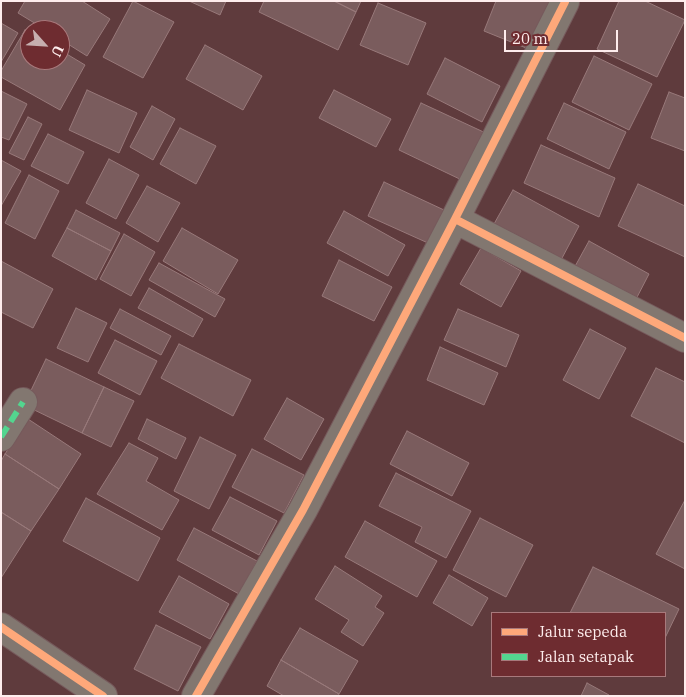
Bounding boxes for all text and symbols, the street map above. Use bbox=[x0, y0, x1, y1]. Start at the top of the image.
north arrow bbox=[20, 20, 70, 70]
scale bar bbox=[506, 20, 620, 52]
text: 20 m bbox=[512, 29, 548, 48]
text: U bbox=[47, 42, 68, 60]
legend bbox=[491, 612, 666, 677]
text: Jalur sepeda bbox=[538, 622, 627, 641]
text: Jalan setapak bbox=[538, 647, 634, 666]

